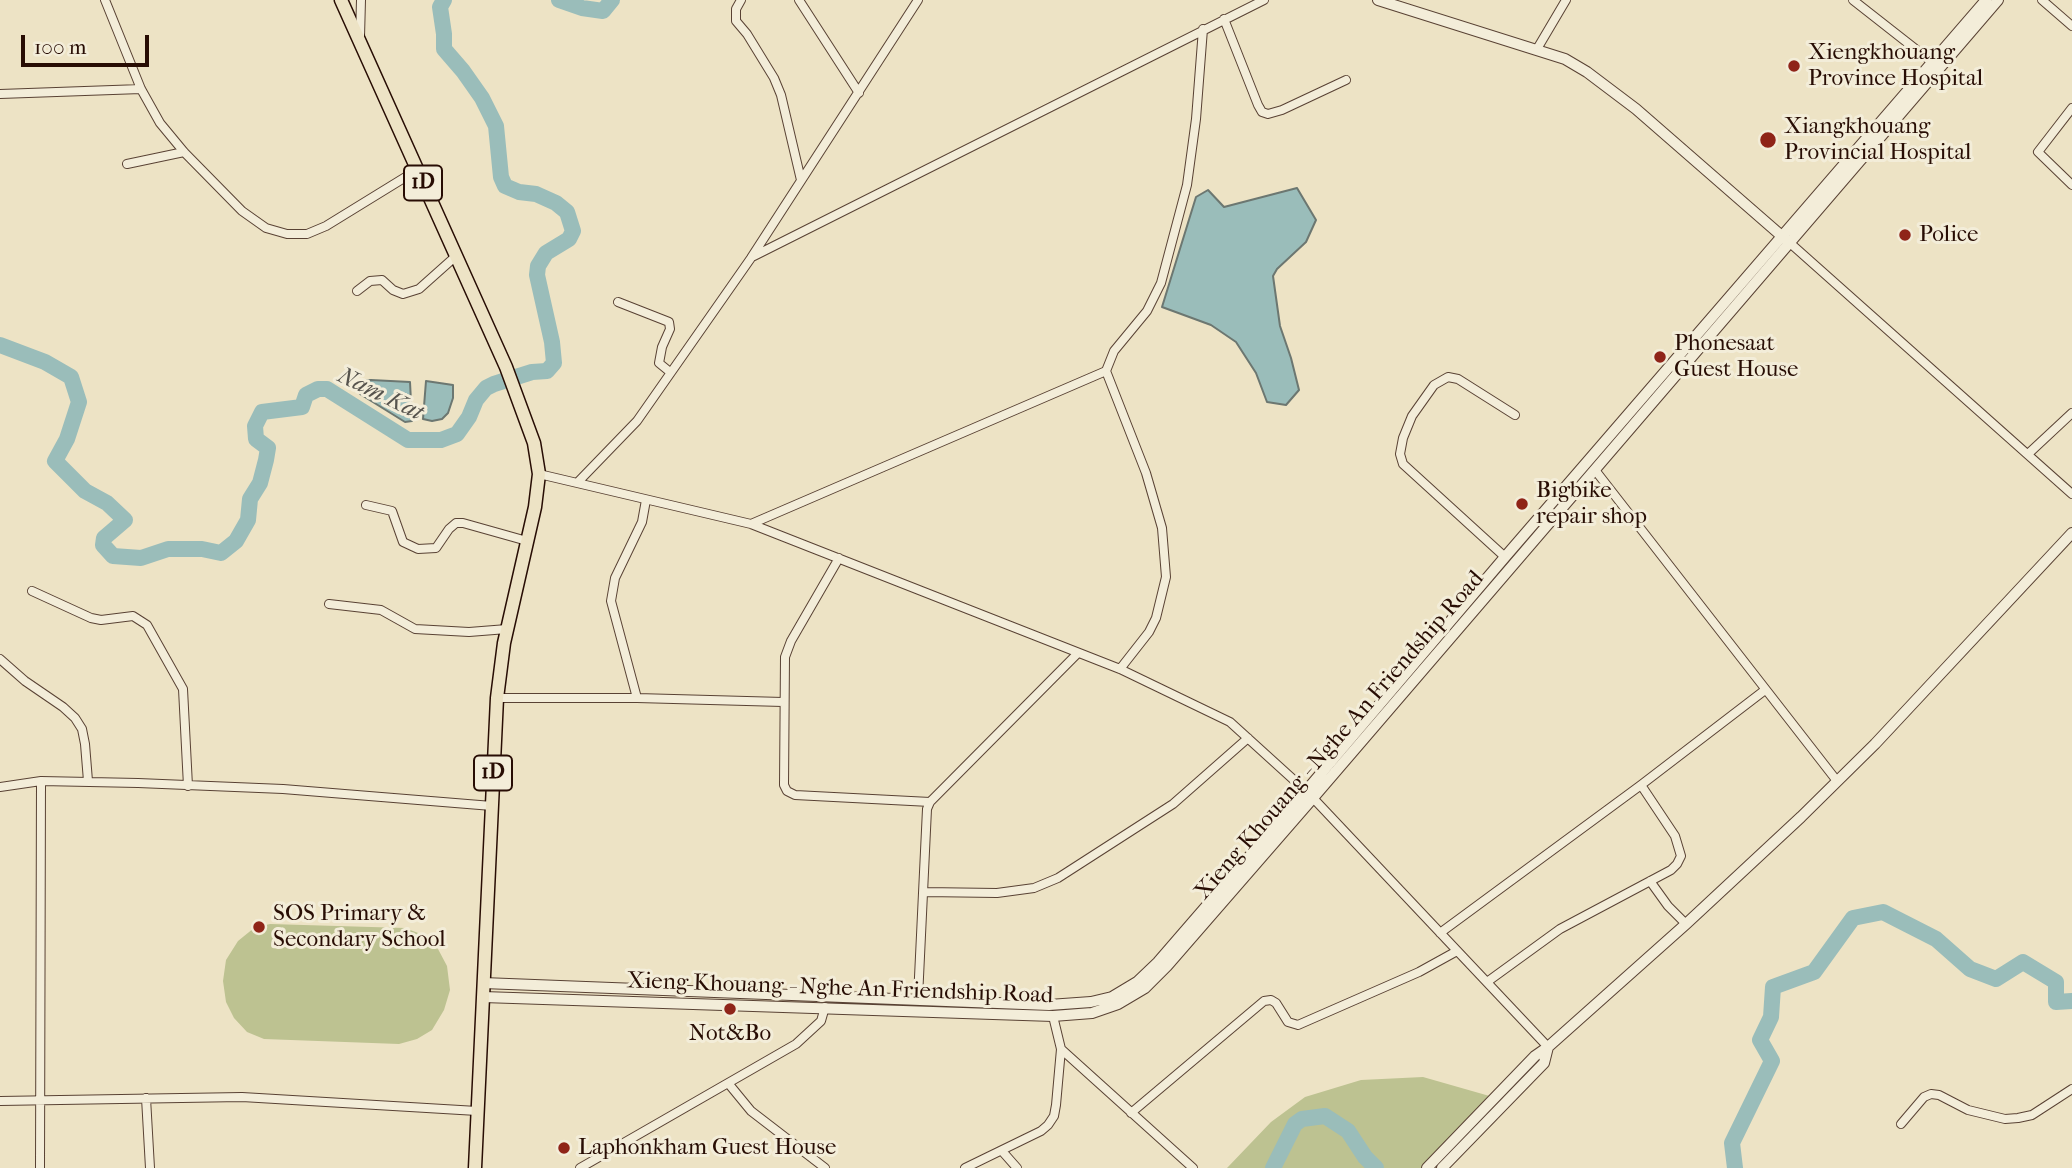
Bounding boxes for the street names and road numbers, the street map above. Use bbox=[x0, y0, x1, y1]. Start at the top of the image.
road number: 1D bbox=[404, 166, 442, 200]
street label: Xieng Khouang - Nghe An Friendship Road bbox=[1190, 566, 1490, 906]
road number: 1D bbox=[474, 756, 512, 790]
street label: Xieng Khouang - Nghe An Friendship Road bbox=[626, 968, 1054, 1010]

